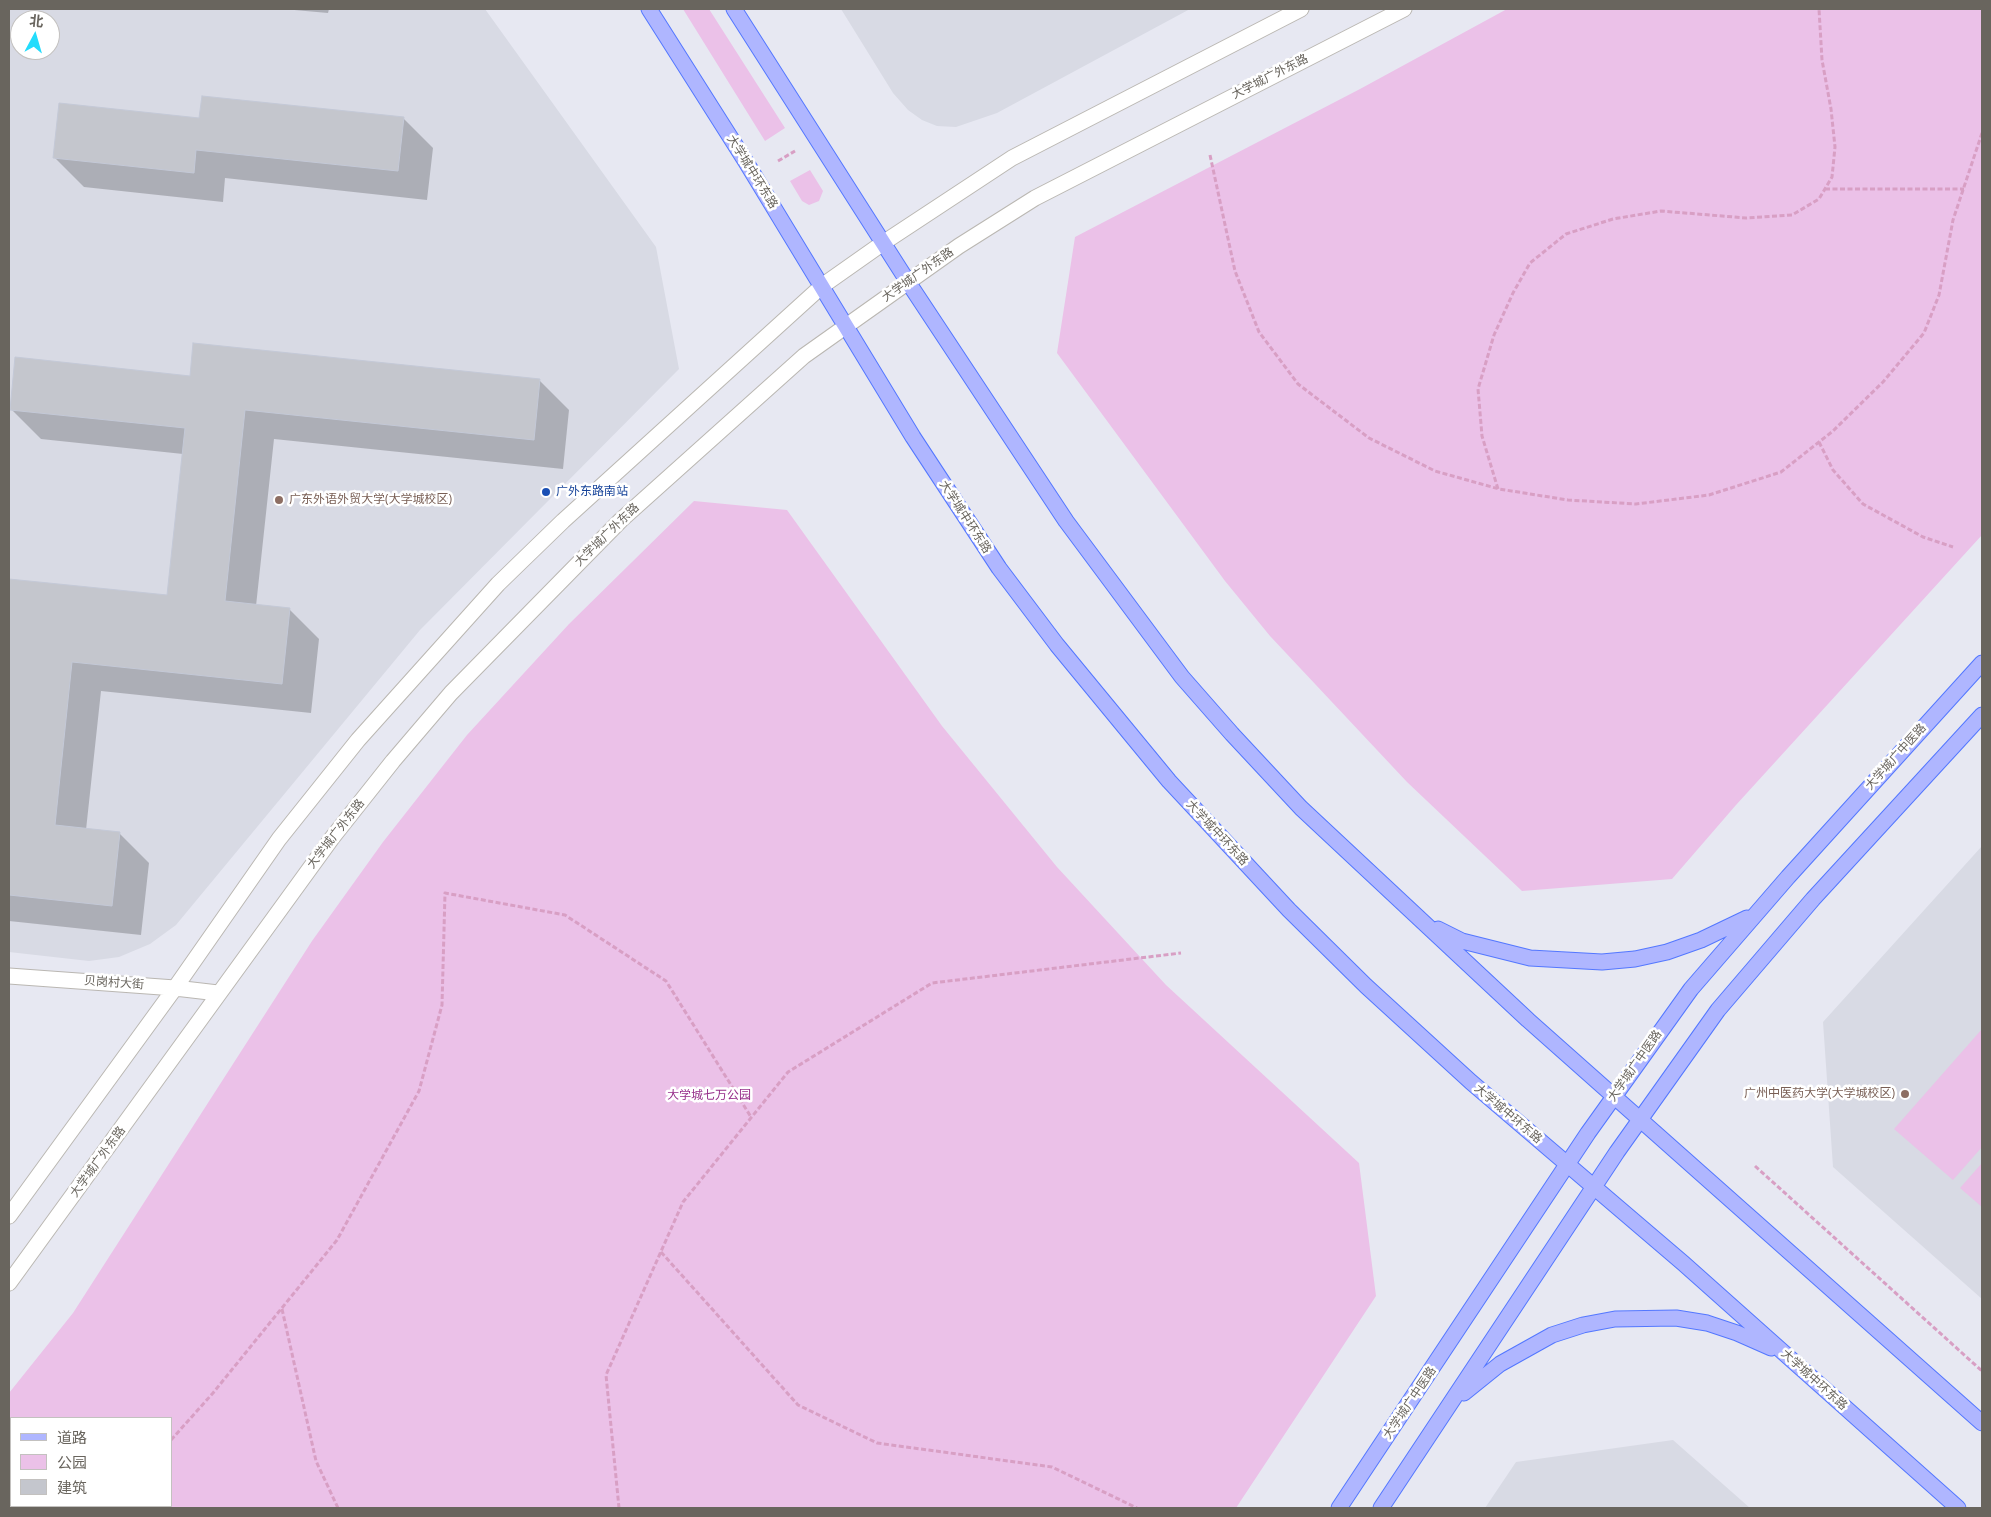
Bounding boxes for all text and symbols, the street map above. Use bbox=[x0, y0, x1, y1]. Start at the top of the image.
north arrow bbox=[10, 10, 60, 60]
text: 北 bbox=[29, 10, 44, 31]
street label: 大学城广外东路 bbox=[1229, 52, 1311, 102]
street label: 大学城中环东路 bbox=[724, 133, 780, 211]
street label: 大学城广外东路 bbox=[879, 245, 957, 305]
street label: 大学城中环东路 bbox=[936, 478, 994, 556]
place label: 广外东路南站 bbox=[556, 485, 628, 499]
marker: 广外东路南站 bbox=[540, 486, 552, 498]
place label: 广东外语外贸大学(大学城校区) bbox=[289, 493, 452, 507]
marker: 广东外语外贸大学(大学城校区) bbox=[273, 494, 285, 506]
street label: 大学城广外东路 bbox=[572, 501, 642, 569]
street label: 大学城广中医路 bbox=[1863, 721, 1929, 793]
street label: 大学城广外东路 bbox=[304, 796, 368, 872]
street label: 大学城中环东路 bbox=[1183, 797, 1251, 869]
street label: 贝岗村大街 bbox=[84, 974, 144, 992]
street label: 大学城广中医路 bbox=[1605, 1027, 1665, 1105]
street label: 大学城中环东路 bbox=[1471, 1081, 1545, 1147]
place label: 广州中医药大学(大学城校区) bbox=[1744, 1087, 1895, 1101]
marker: 广州中医药大学(大学城校区) bbox=[1899, 1088, 1911, 1100]
park label: 大学城七万公园 bbox=[667, 1089, 751, 1103]
street label: 大学城广外东路 bbox=[67, 1124, 129, 1200]
street label: 大学城中环东路 bbox=[1778, 1347, 1850, 1413]
street label: 大学城广中医路 bbox=[1381, 1364, 1439, 1442]
legend bbox=[10, 1417, 172, 1507]
text: 道路 bbox=[57, 1427, 87, 1447]
text: 公园 bbox=[57, 1452, 87, 1472]
text: 建筑 bbox=[57, 1477, 87, 1497]

